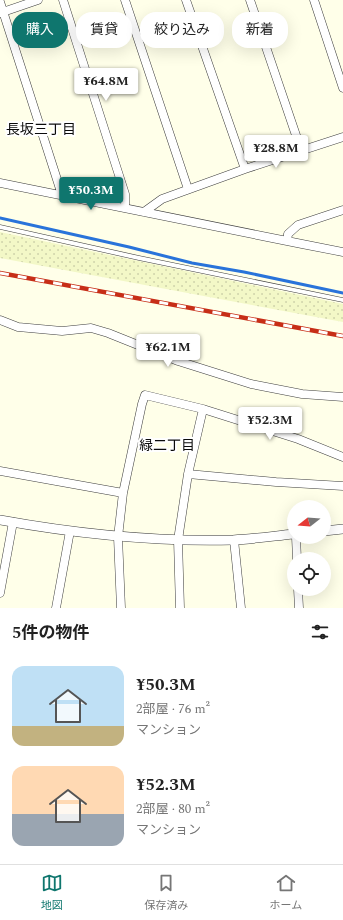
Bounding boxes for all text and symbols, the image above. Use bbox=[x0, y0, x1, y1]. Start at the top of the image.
chip: 購入 bbox=[12, 12, 68, 48]
chip: 賃貸 bbox=[76, 12, 132, 48]
chip: 絞り込み bbox=[140, 12, 224, 48]
chip: 新着 bbox=[232, 12, 288, 48]
pin: ¥64.8M bbox=[73, 68, 139, 102]
text: ¥64.8M bbox=[83, 71, 129, 91]
district label: 長坂三丁目 bbox=[6, 119, 76, 140]
pin: ¥28.8M bbox=[243, 135, 309, 169]
text: ¥28.8M bbox=[253, 138, 299, 158]
pin: ¥50.3M bbox=[58, 177, 124, 211]
text: ¥50.3M bbox=[68, 180, 114, 200]
pin: ¥62.1M bbox=[135, 334, 201, 368]
text: ¥62.1M bbox=[145, 337, 191, 357]
pin: ¥52.3M bbox=[237, 407, 303, 441]
text: ¥52.3M bbox=[247, 410, 293, 430]
district label: 緑二丁目 bbox=[139, 435, 195, 456]
north arrow bbox=[287, 500, 331, 544]
map controls bbox=[287, 500, 331, 596]
button: locate bbox=[287, 552, 331, 596]
text: 5件の物件 bbox=[12, 620, 90, 646]
icon: filters bbox=[309, 621, 331, 643]
text: ¥50.3M bbox=[136, 672, 196, 698]
icon: home bbox=[44, 682, 92, 730]
text: 2部屋 · 76 m² bbox=[136, 699, 210, 719]
text: マンション bbox=[136, 720, 201, 740]
text: ¥52.3M bbox=[136, 772, 196, 798]
icon: home bbox=[44, 782, 92, 830]
text: 2部屋 · 80 m² bbox=[136, 799, 210, 819]
text: マンション bbox=[136, 820, 201, 840]
tab: 地図 bbox=[41, 872, 63, 914]
tab: 保存済み bbox=[144, 872, 188, 914]
tab: ホーム bbox=[270, 872, 302, 914]

